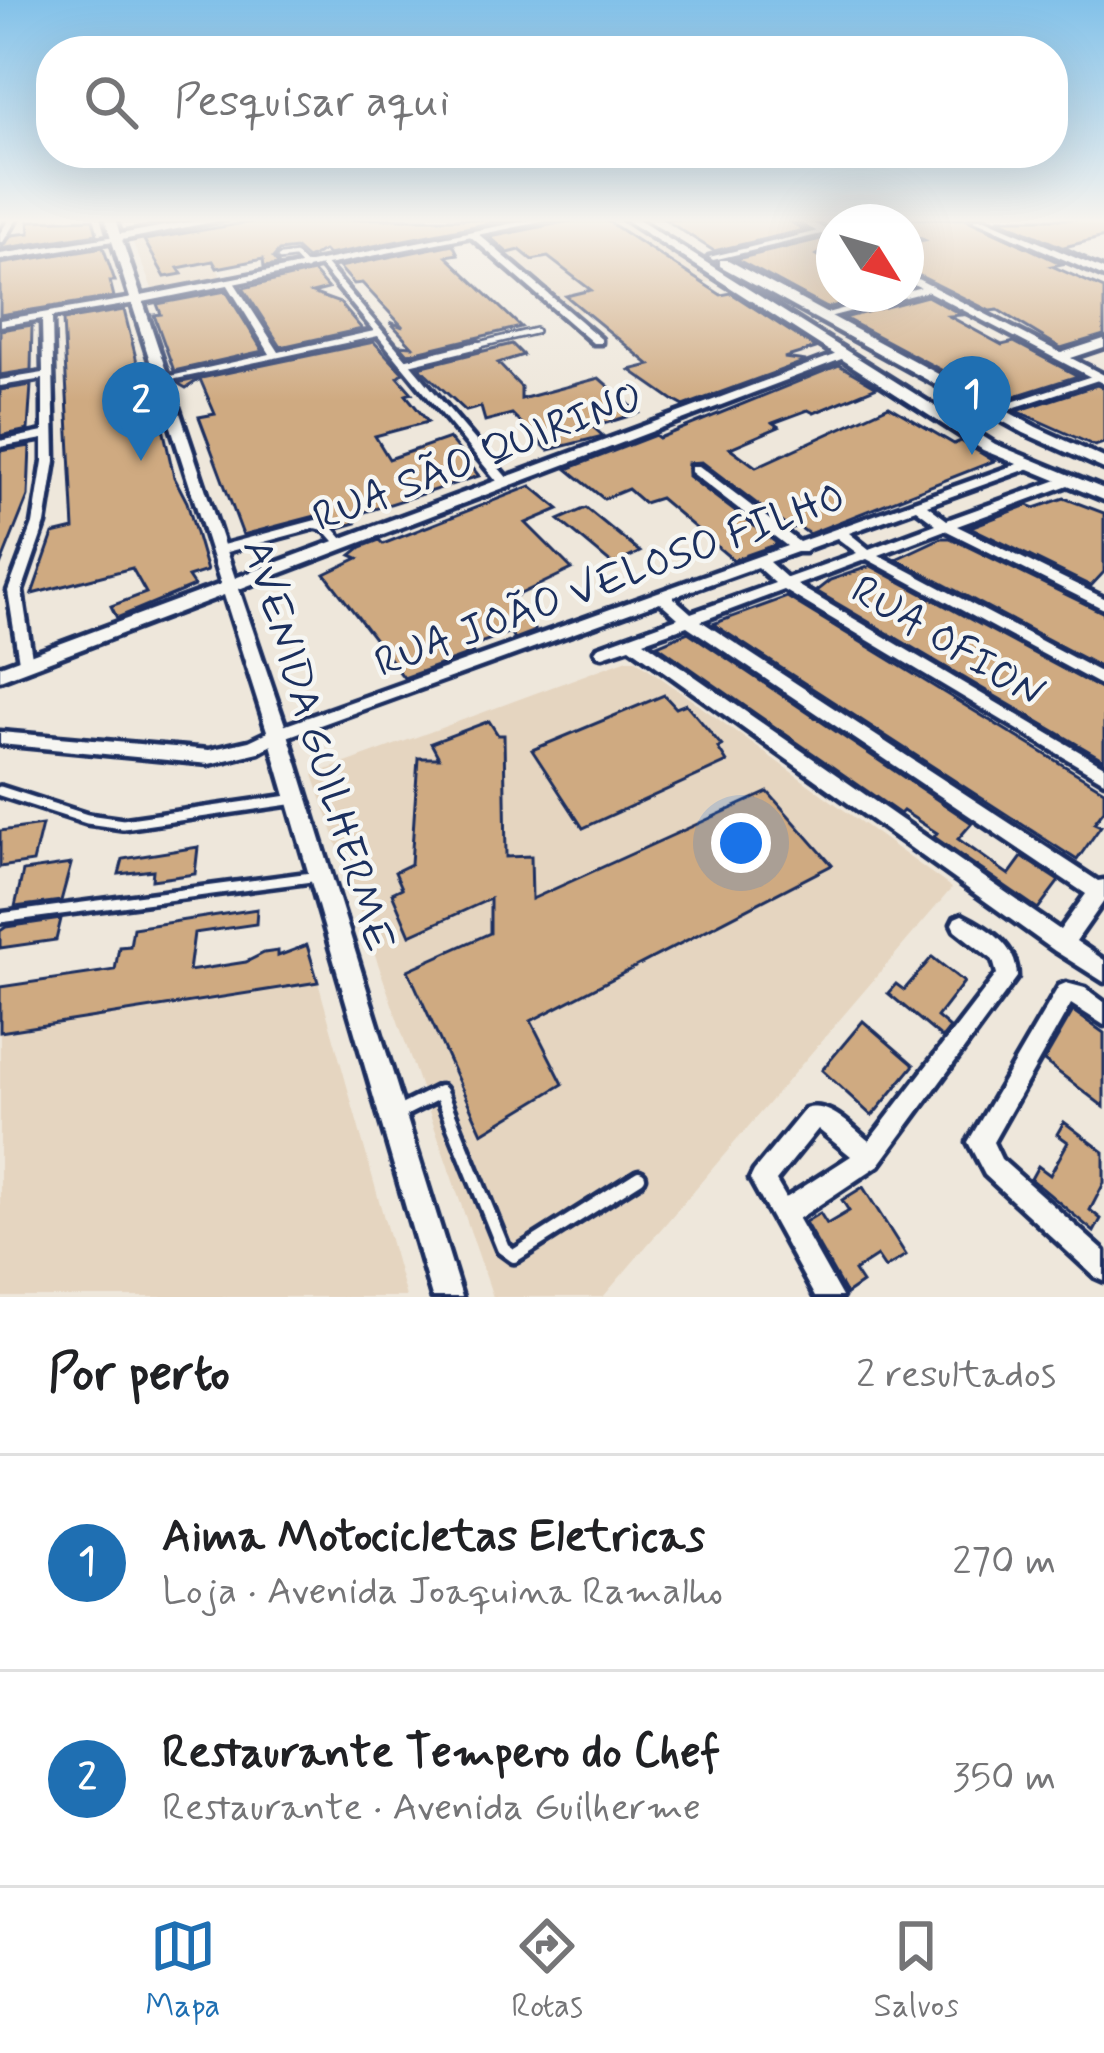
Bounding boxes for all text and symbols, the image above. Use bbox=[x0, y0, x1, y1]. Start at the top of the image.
search box bbox=[36, 36, 1068, 168]
icon: search bbox=[78, 69, 144, 135]
text: Pesquisar aqui bbox=[174, 73, 450, 132]
north arrow bbox=[816, 204, 924, 312]
pin: 1 bbox=[933, 356, 1011, 455]
pin: 2 bbox=[102, 362, 180, 461]
street label: RUA SÃO QUIRINO bbox=[306, 370, 651, 546]
street label: RUA JOÃO VELOSO FILHO bbox=[368, 471, 853, 692]
street label: AVENIDA GUILHERME bbox=[228, 533, 406, 959]
street label: RUA OFION bbox=[840, 564, 1054, 722]
your location bbox=[711, 813, 771, 873]
text: Por perto bbox=[48, 1342, 230, 1408]
text: 2 resultados bbox=[856, 1350, 1056, 1401]
text: Aima Motocicletas Eletricas bbox=[162, 1508, 705, 1567]
text: 1 bbox=[78, 1537, 96, 1588]
text: 270 m bbox=[952, 1537, 1056, 1588]
text: Loja · Avenida Joaquina Ramalho bbox=[162, 1567, 723, 1618]
text: Restaurante Tempero do Chef bbox=[162, 1724, 720, 1783]
text: 2 bbox=[77, 1753, 97, 1804]
text: 350 m bbox=[953, 1753, 1056, 1804]
text: Restaurante · Avenida Guilherme bbox=[162, 1783, 701, 1834]
tab: Mapa bbox=[145, 1913, 221, 2029]
tab: Rotas bbox=[511, 1913, 583, 2029]
tab: Salvos bbox=[874, 1913, 959, 2029]

